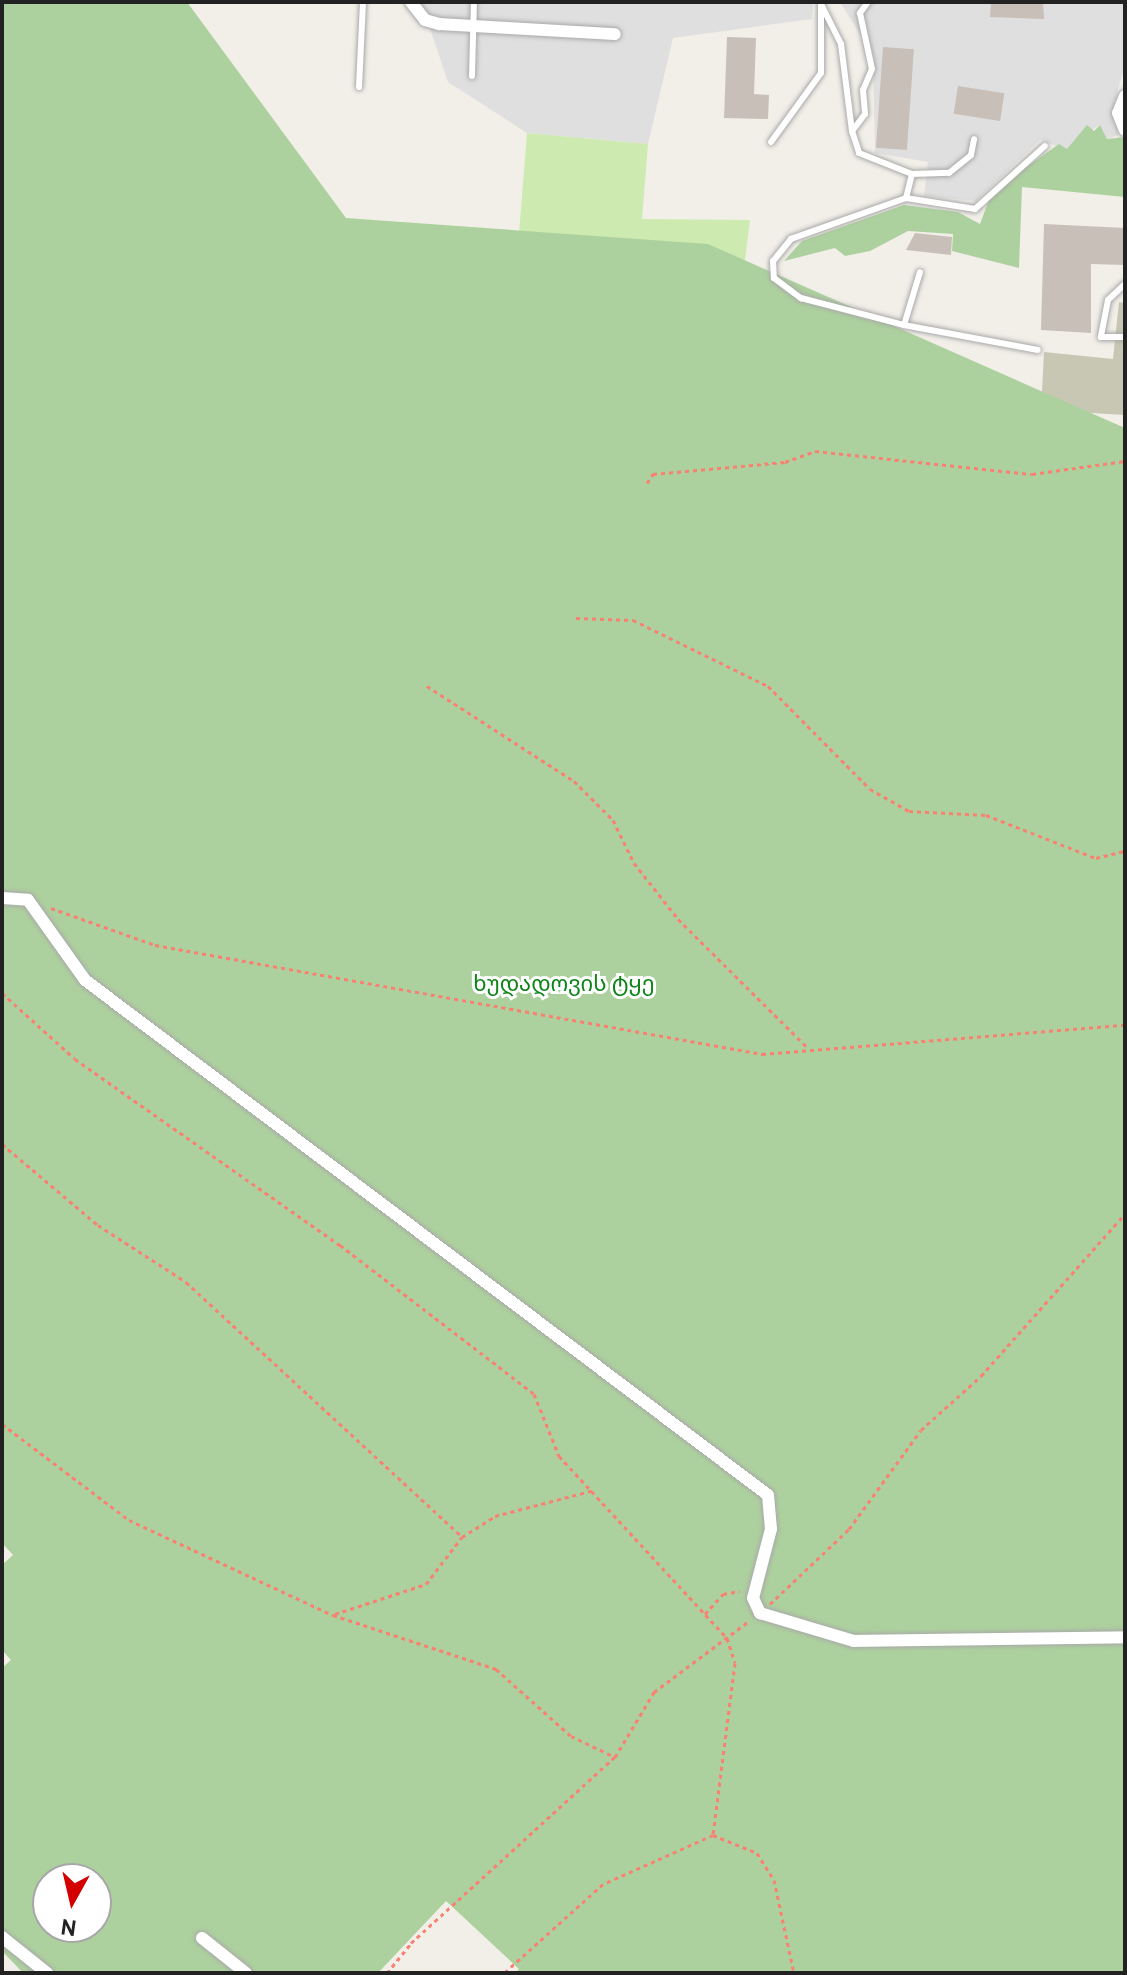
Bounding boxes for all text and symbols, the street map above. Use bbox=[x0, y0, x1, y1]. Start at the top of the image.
park label: ხუდადოვის ტყე bbox=[473, 973, 655, 999]
north arrow bbox=[32, 1863, 112, 1943]
text: N bbox=[59, 1911, 79, 1940]

